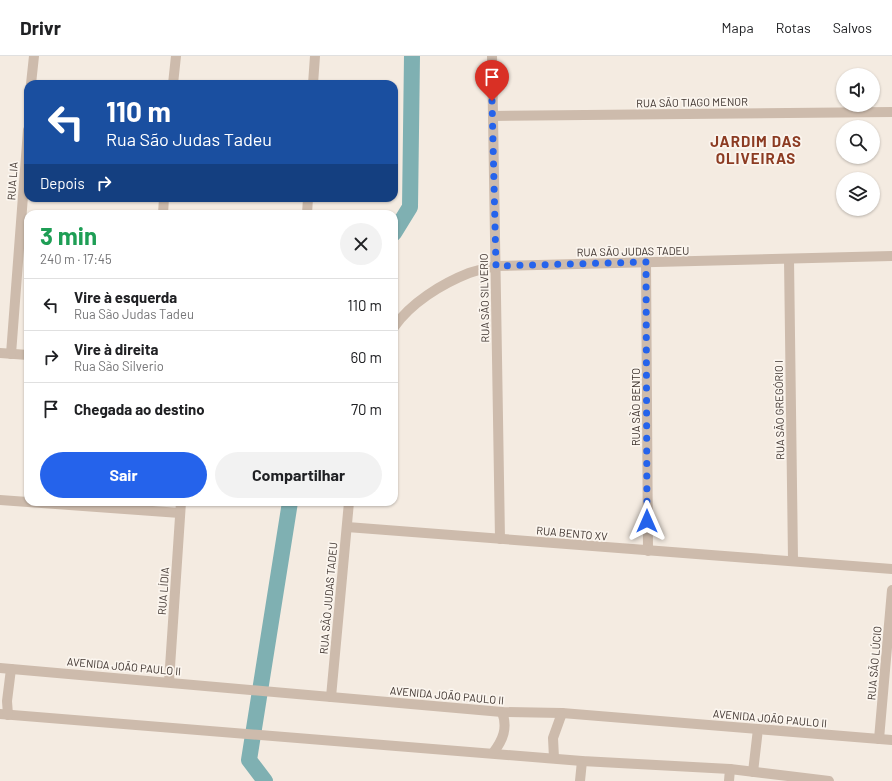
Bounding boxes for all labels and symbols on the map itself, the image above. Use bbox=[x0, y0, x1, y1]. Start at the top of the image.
pin bbox=[475, 60, 509, 101]
street label: RUA SÃO TIAGO MENOR bbox=[636, 95, 748, 109]
district label: JARDIM DAS OLIVEIRAS bbox=[710, 132, 802, 167]
street label: RUA LIA bbox=[4, 161, 20, 201]
street label: RUA SÃO JUDAS TADEU bbox=[577, 244, 689, 258]
street label: RUA SÃO SILVERIO bbox=[477, 253, 491, 343]
street label: RUA SÃO GREGÓRIO I bbox=[772, 360, 786, 460]
street label: RUA SÃO BENTO bbox=[629, 368, 642, 446]
position arrow bbox=[626, 500, 668, 542]
street label: RUA BENTO XV bbox=[536, 523, 609, 543]
street label: RUA SÃO JUDAS TADEU bbox=[317, 541, 339, 655]
street label: RUA LÍDIA bbox=[155, 566, 171, 615]
street label: RUA SÃO LÚCIO bbox=[864, 625, 884, 701]
street label: AVENIDA JOÃO PAULO II bbox=[66, 655, 182, 677]
street label: AVENIDA JOÃO PAULO II bbox=[389, 684, 505, 706]
street label: AVENIDA JOÃO PAULO II bbox=[712, 707, 828, 729]

